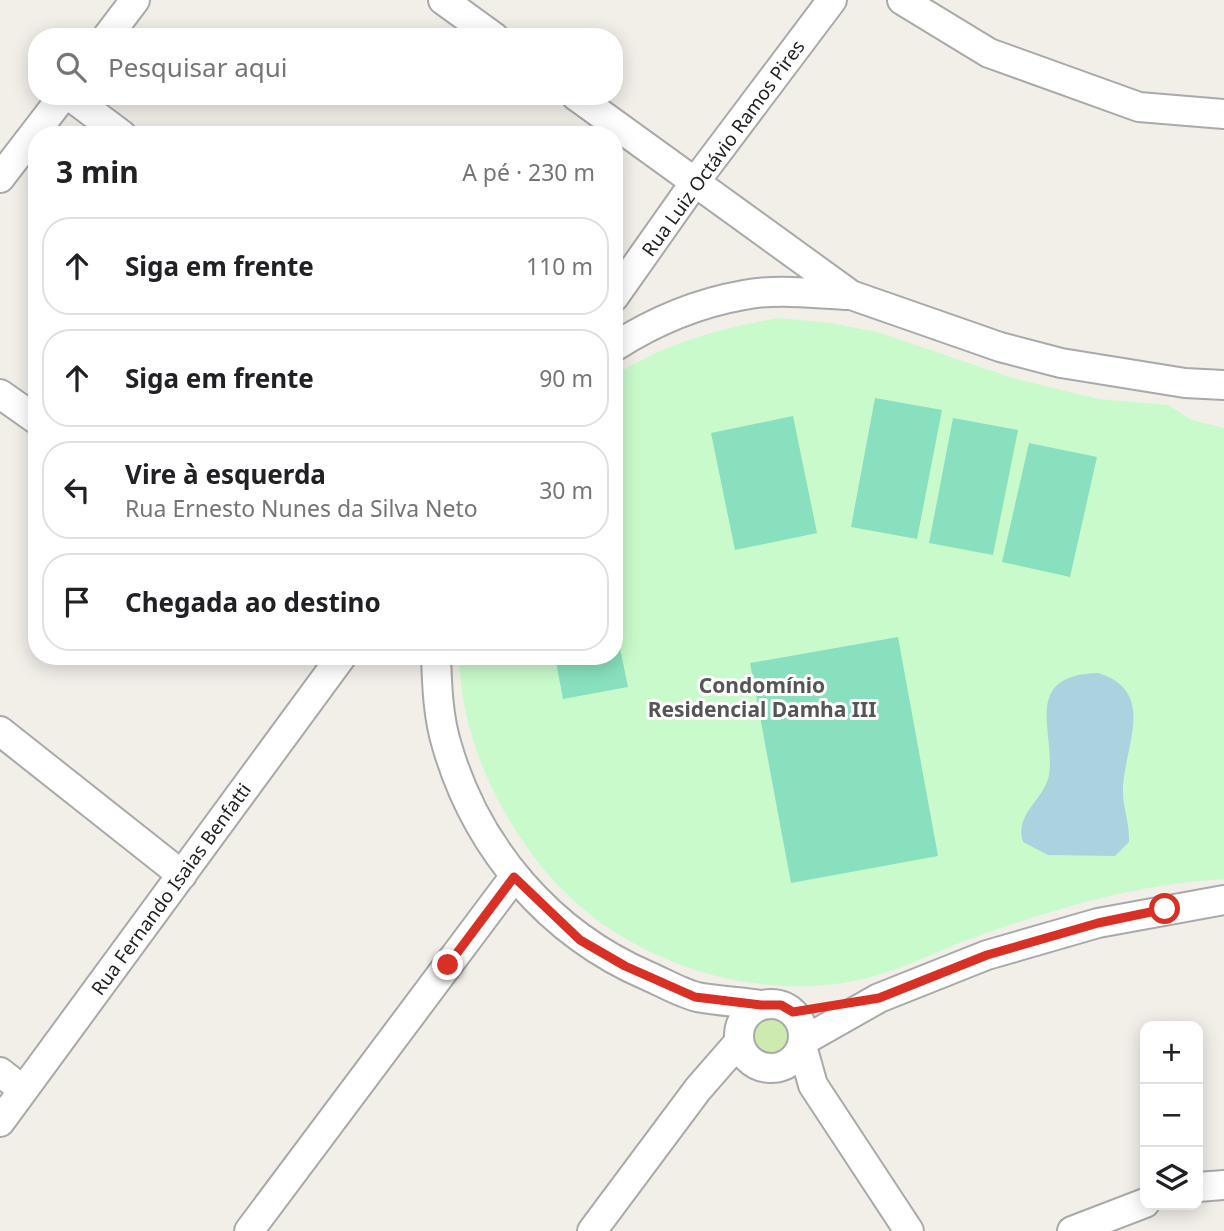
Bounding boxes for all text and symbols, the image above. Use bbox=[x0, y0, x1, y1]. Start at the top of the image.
search box bbox=[28, 28, 623, 105]
street label: Rua Luiz Octávio Ramos Pires bbox=[636, 35, 810, 261]
icon: search bbox=[52, 48, 90, 86]
text: Pesquisar aqui bbox=[108, 49, 288, 85]
text: 3 min bbox=[56, 151, 139, 192]
text: A pé · 230 m bbox=[462, 156, 595, 188]
icon: ahead bbox=[58, 247, 96, 285]
text: Siga em frente bbox=[125, 248, 314, 284]
text: 110 m bbox=[526, 250, 593, 282]
icon: ahead bbox=[58, 359, 96, 397]
text: Siga em frente bbox=[125, 360, 314, 396]
text: 90 m bbox=[539, 362, 593, 394]
text: Vire à esquerda bbox=[125, 456, 326, 492]
icon: left bbox=[58, 471, 96, 509]
text: 30 m bbox=[539, 474, 593, 506]
text: Rua Ernesto Nunes da Silva Neto bbox=[125, 492, 478, 524]
icon: arrive bbox=[58, 583, 96, 621]
text: Chegada ao destino bbox=[125, 584, 381, 620]
district label: Condomínio Residencial Damha III bbox=[648, 671, 876, 723]
street label: Rua Fernando Isaias Benfatti bbox=[85, 778, 257, 1000]
route start bbox=[1149, 893, 1180, 924]
route end bbox=[432, 949, 463, 980]
map controls bbox=[1140, 1021, 1203, 1210]
button: + bbox=[1140, 1021, 1203, 1084]
button: − bbox=[1140, 1084, 1203, 1147]
button: layers bbox=[1140, 1147, 1203, 1210]

